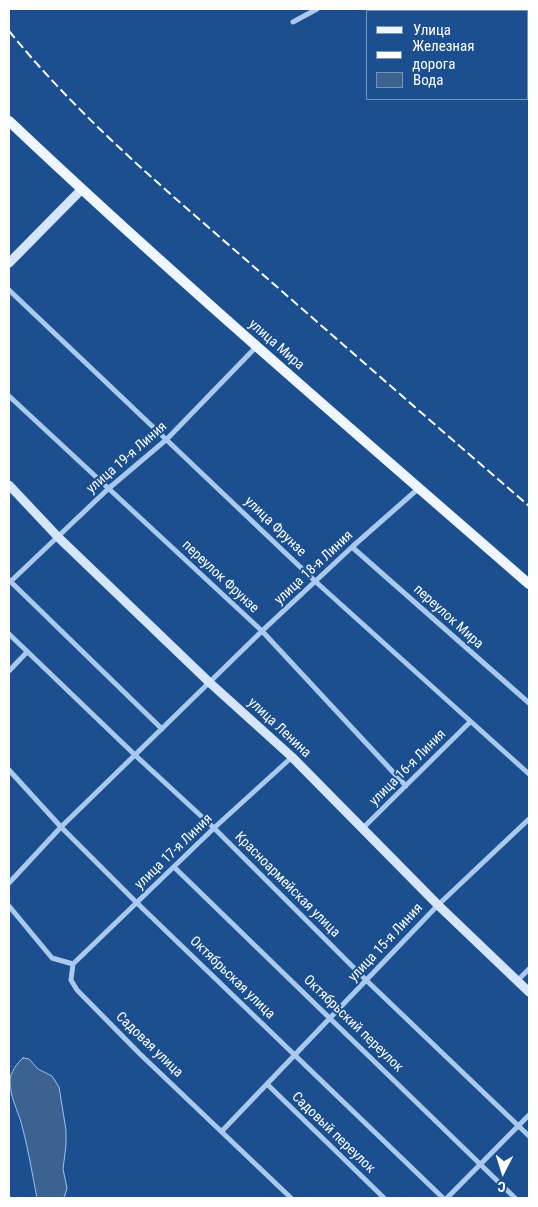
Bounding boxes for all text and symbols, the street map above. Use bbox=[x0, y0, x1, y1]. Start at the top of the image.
legend bbox=[366, 10, 528, 100]
text: Улица bbox=[413, 21, 451, 39]
text: Железная дорога bbox=[412, 37, 474, 73]
text: Вода bbox=[413, 71, 443, 89]
street label: улица Мира bbox=[245, 316, 307, 374]
street label: улица 19-я Линия bbox=[83, 418, 171, 498]
street label: улица Фрунзе bbox=[241, 493, 309, 561]
street label: улица 18-я Линия bbox=[271, 527, 357, 609]
street label: переулок Фрунзе bbox=[178, 537, 262, 617]
street label: переулок Мира bbox=[410, 581, 486, 653]
street label: улица Ленина bbox=[244, 694, 314, 762]
street label: улица 16-я Линия bbox=[366, 726, 450, 810]
street label: улица 17-я Линия bbox=[132, 811, 216, 893]
street label: Красноармейская улица bbox=[231, 829, 343, 941]
street label: улица 15-я Линия bbox=[345, 900, 427, 986]
street label: Октябрьская улица bbox=[186, 933, 278, 1023]
street label: Октябрьский переулок bbox=[300, 972, 406, 1076]
street label: Садовая улица bbox=[112, 1009, 186, 1081]
street label: Садовый переулок bbox=[288, 1089, 378, 1177]
north arrow bbox=[478, 1147, 528, 1197]
text: С bbox=[497, 1179, 506, 1195]

